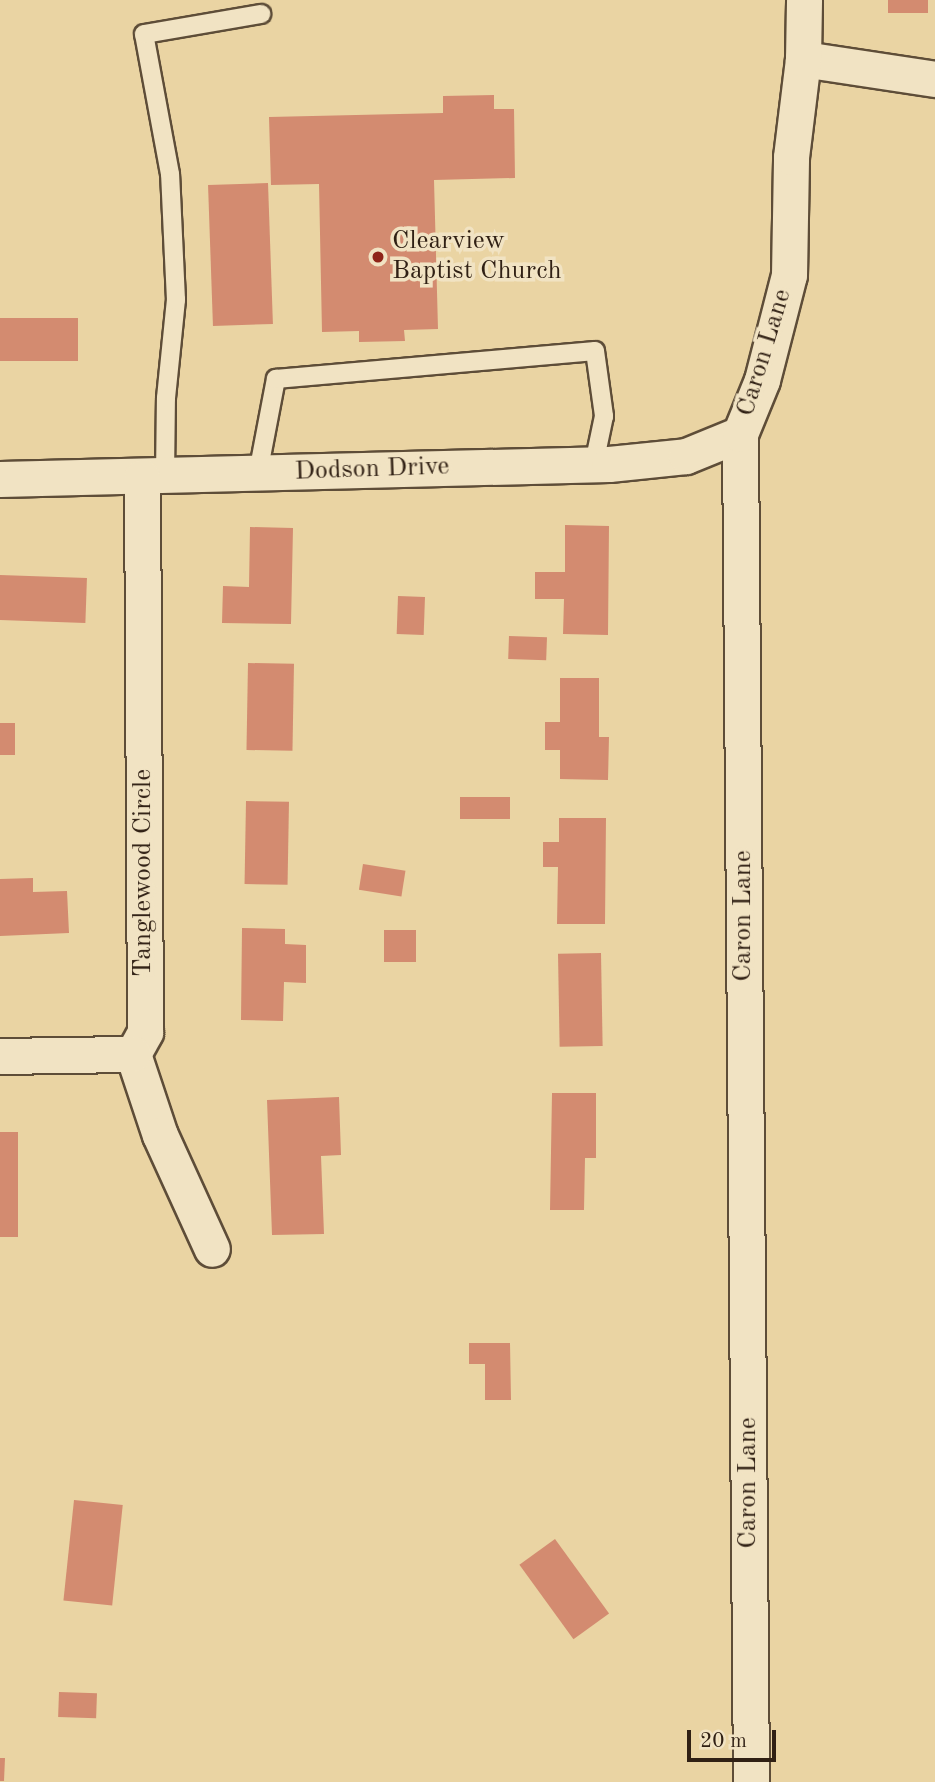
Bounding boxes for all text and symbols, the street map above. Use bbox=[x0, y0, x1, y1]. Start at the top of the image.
place label: Clearview Baptist Church bbox=[392, 226, 562, 288]
marker: Clearview Baptist Church bbox=[370, 249, 386, 265]
street label: Caron Lane bbox=[731, 286, 799, 420]
street label: Dodson Drive bbox=[294, 452, 450, 488]
street label: Tanglewood Circle bbox=[128, 769, 160, 977]
street label: Caron Lane bbox=[728, 850, 760, 982]
street label: Caron Lane bbox=[733, 1417, 765, 1549]
scale bar bbox=[690, 1716, 779, 1760]
text: 20 m bbox=[700, 1731, 747, 1752]

